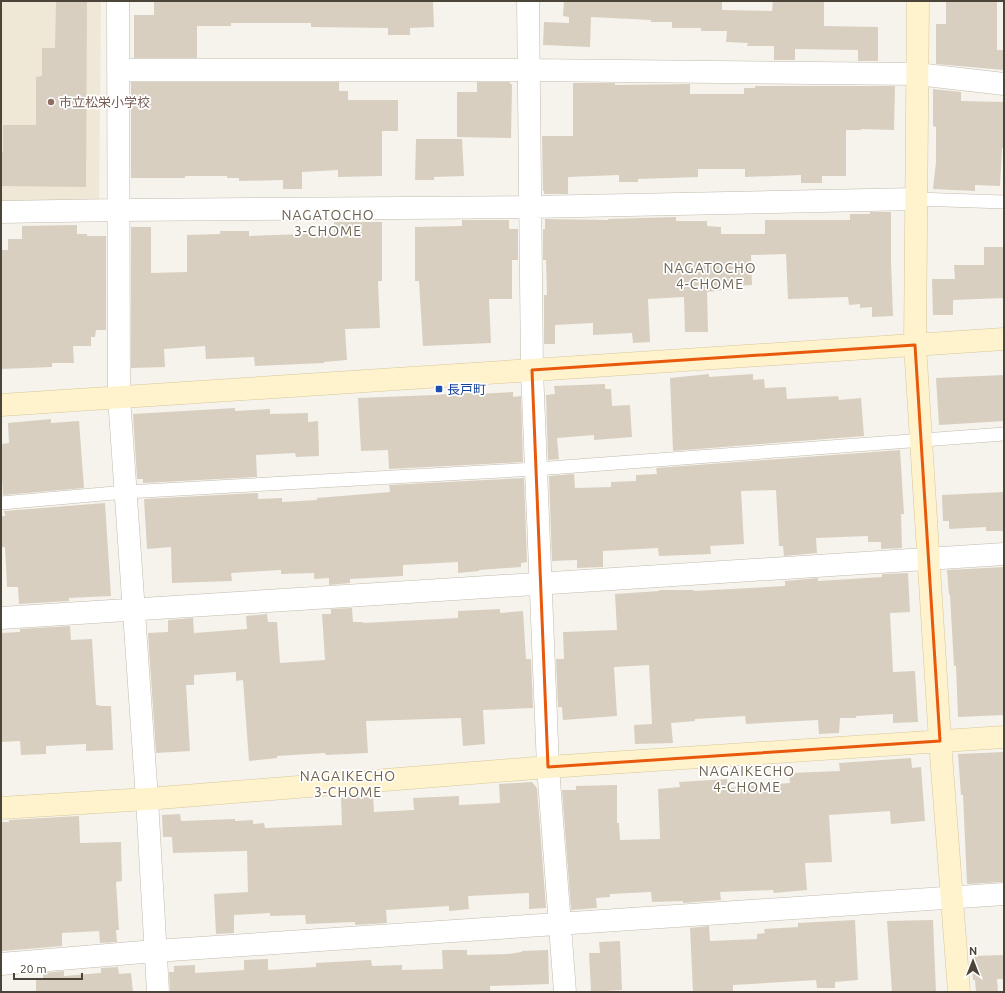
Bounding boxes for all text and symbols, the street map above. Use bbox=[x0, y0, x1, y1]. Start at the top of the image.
place label: 市立松栄小学校 bbox=[59, 95, 150, 109]
marker: 市立松栄小学校 bbox=[46, 97, 56, 107]
district label: NAGATOCHO 3-CHOME bbox=[281, 207, 375, 239]
district label: NAGATOCHO 4-CHOME bbox=[663, 260, 757, 292]
place label: 長戸町 bbox=[447, 382, 486, 396]
marker: 長戸町 bbox=[434, 384, 444, 394]
district label: NAGAIKECHO 4-CHOME bbox=[699, 763, 795, 795]
district label: NAGAIKECHO 3-CHOME bbox=[300, 768, 396, 800]
north arrow bbox=[953, 941, 993, 981]
text: N bbox=[969, 945, 977, 957]
scale bar bbox=[14, 955, 82, 981]
text: 20 m bbox=[20, 962, 47, 975]

